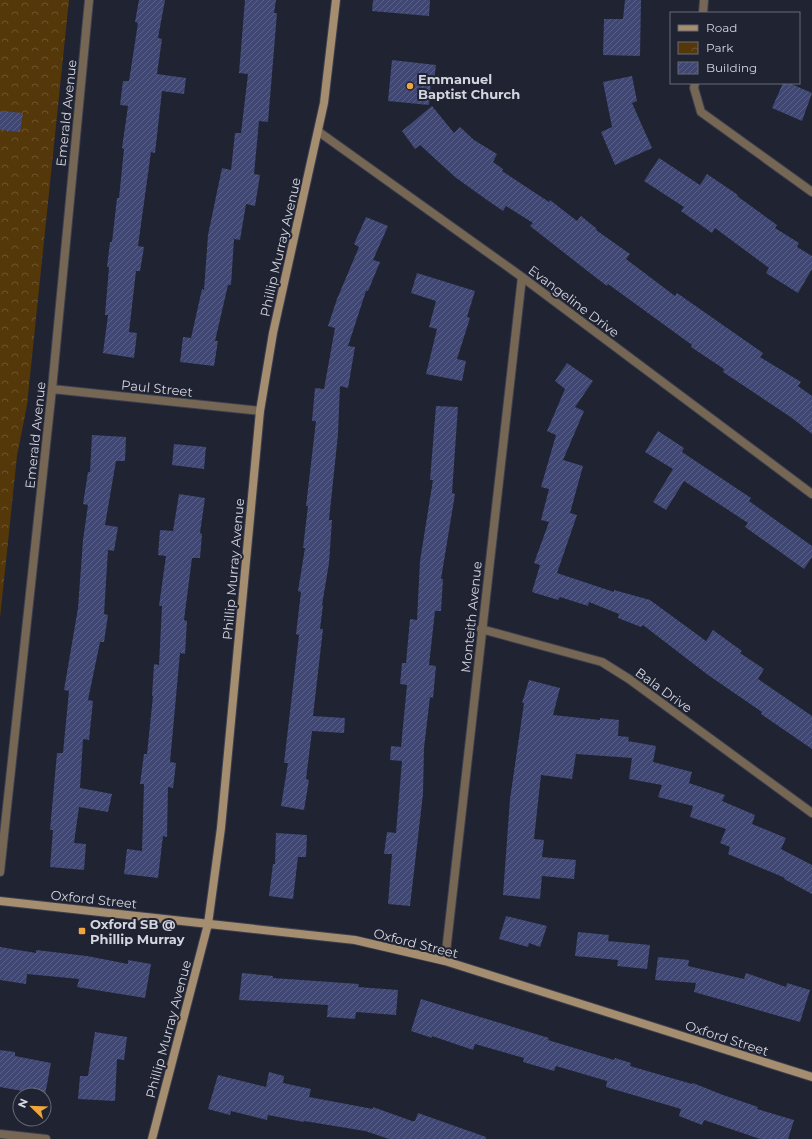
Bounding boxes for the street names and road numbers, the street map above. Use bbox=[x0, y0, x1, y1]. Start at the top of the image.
street label: Emerald Avenue bbox=[52, 59, 80, 167]
street label: Phillip Murray Avenue bbox=[256, 176, 304, 318]
street label: Evangeline Drive bbox=[525, 262, 623, 340]
street label: Paul Street bbox=[120, 376, 194, 400]
street label: Emerald Avenue bbox=[21, 381, 49, 489]
street label: Phillip Murray Avenue bbox=[219, 497, 247, 641]
street label: Monteith Avenue bbox=[457, 560, 485, 674]
street label: Bala Drive bbox=[633, 664, 696, 716]
street label: Oxford Street bbox=[50, 887, 138, 911]
street label: Oxford Street bbox=[372, 925, 460, 961]
street label: Phillip Murray Avenue bbox=[142, 958, 194, 1100]
street label: Oxford Street bbox=[683, 1017, 771, 1059]

